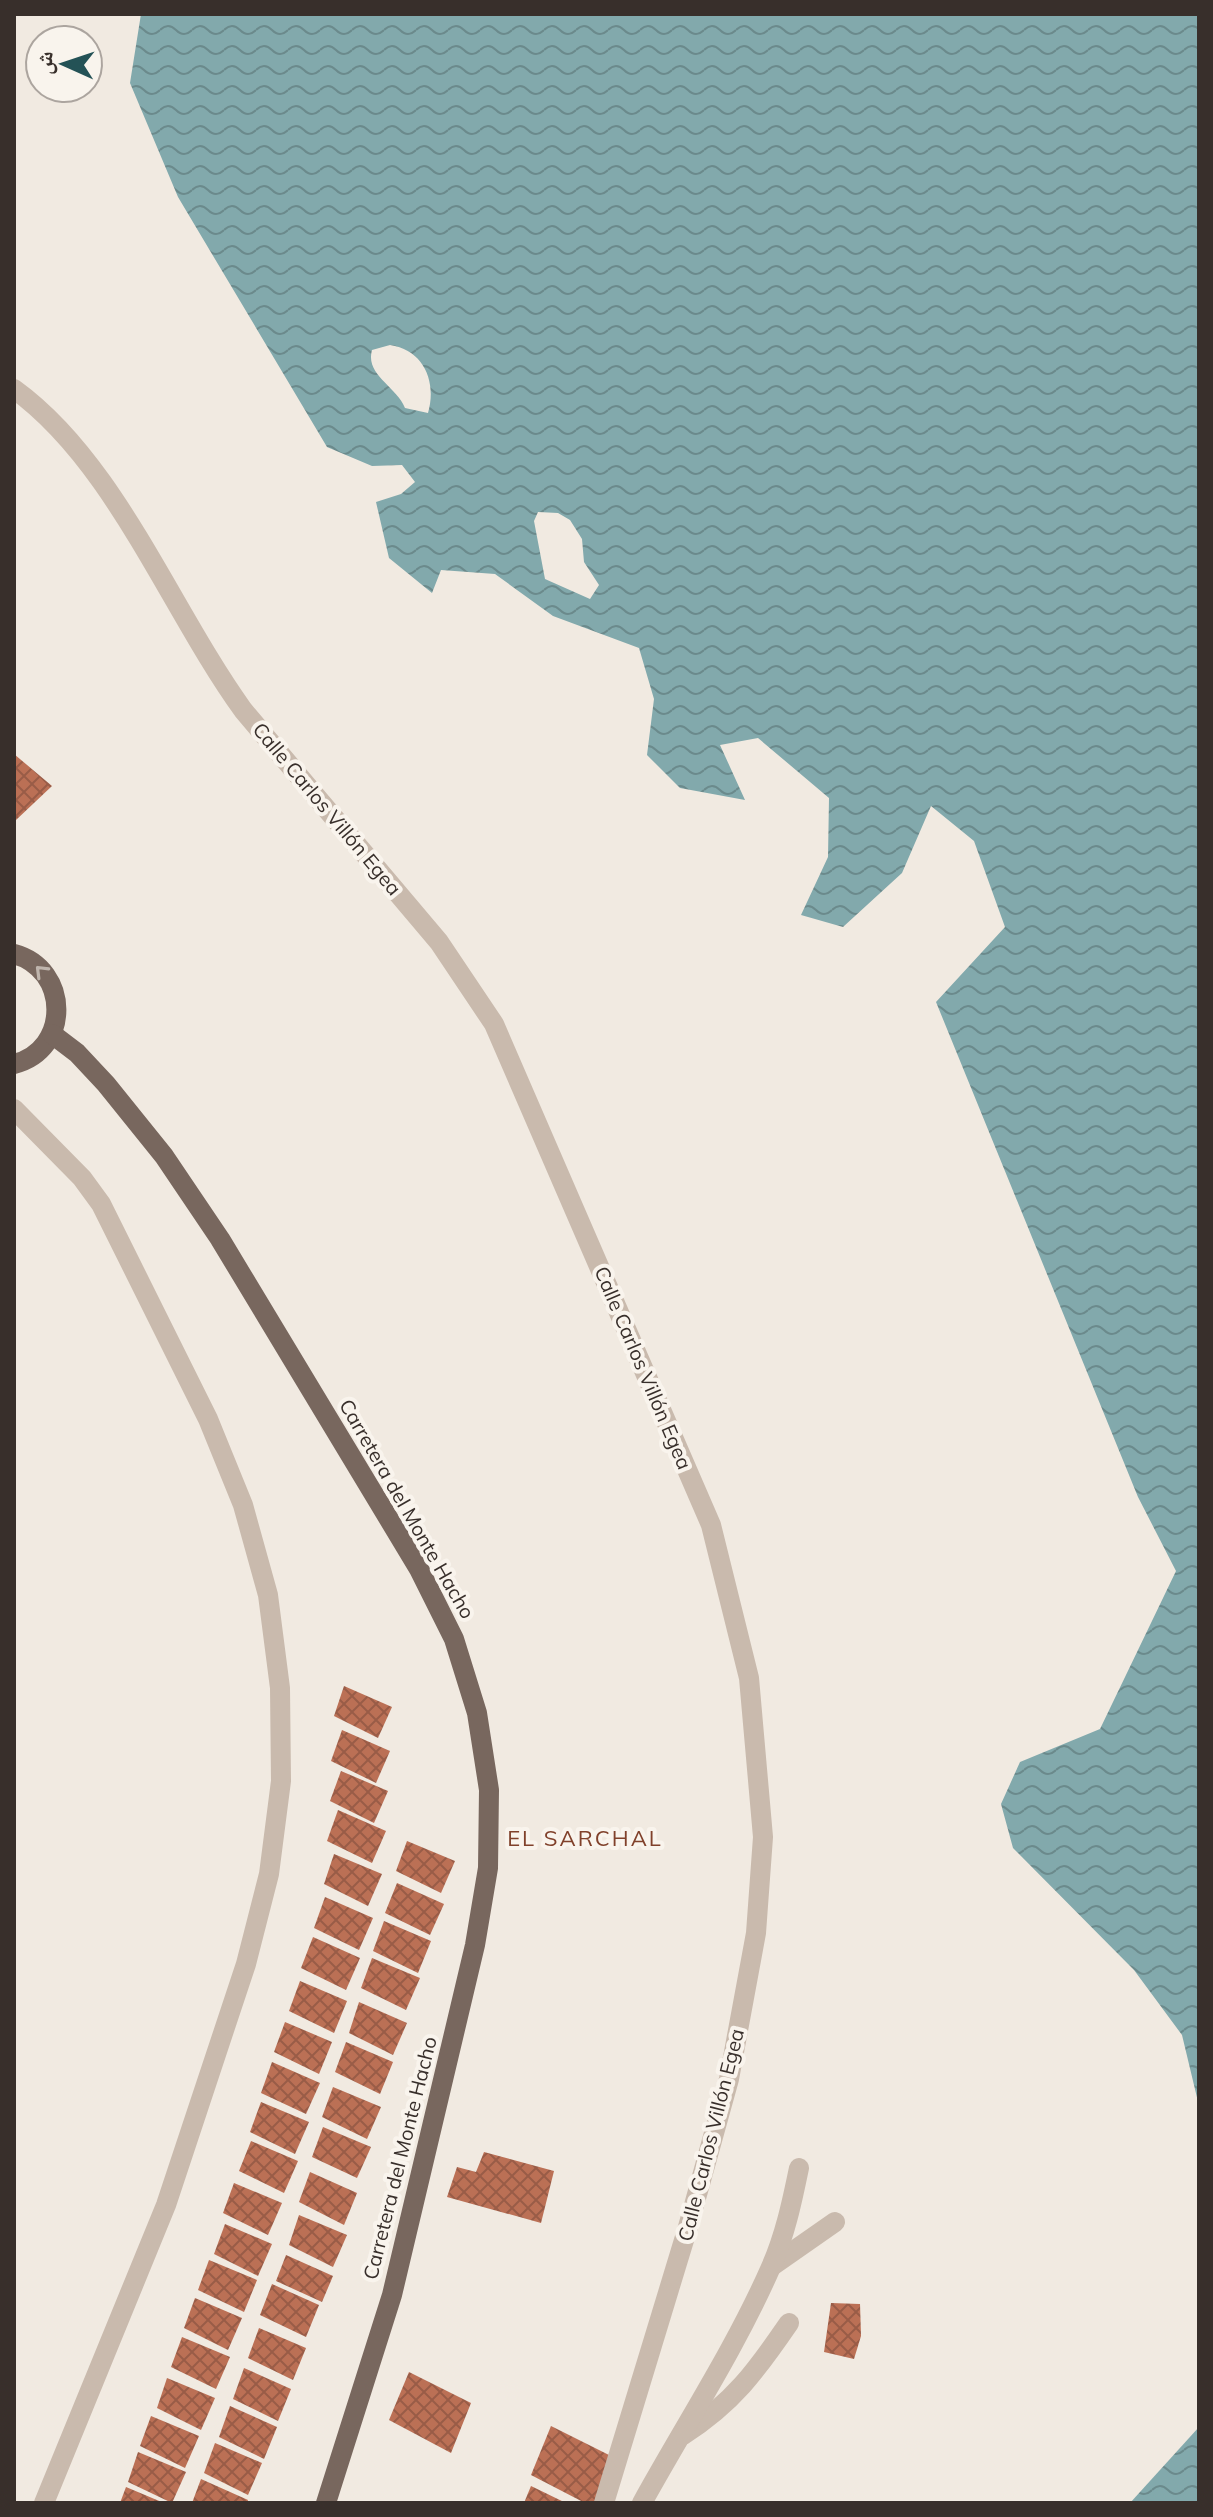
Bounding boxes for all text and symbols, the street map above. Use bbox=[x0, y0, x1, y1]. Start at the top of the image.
north arrow bbox=[24, 24, 104, 104]
text: ش bbox=[29, 51, 59, 75]
street label: Calle Carlos Villón Egea bbox=[248, 717, 407, 900]
one-way arrow bbox=[35, 966, 50, 980]
street label: Calle Carlos Villón Egea bbox=[589, 1263, 698, 1473]
street label: Carretera del Monte Hacho bbox=[334, 1395, 481, 1623]
district label: EL SARCHAL bbox=[507, 1824, 663, 1852]
street label: Calle Carlos Villón Egea bbox=[672, 2026, 749, 2244]
street label: Carretera del Monte Hacho bbox=[357, 2034, 442, 2282]

